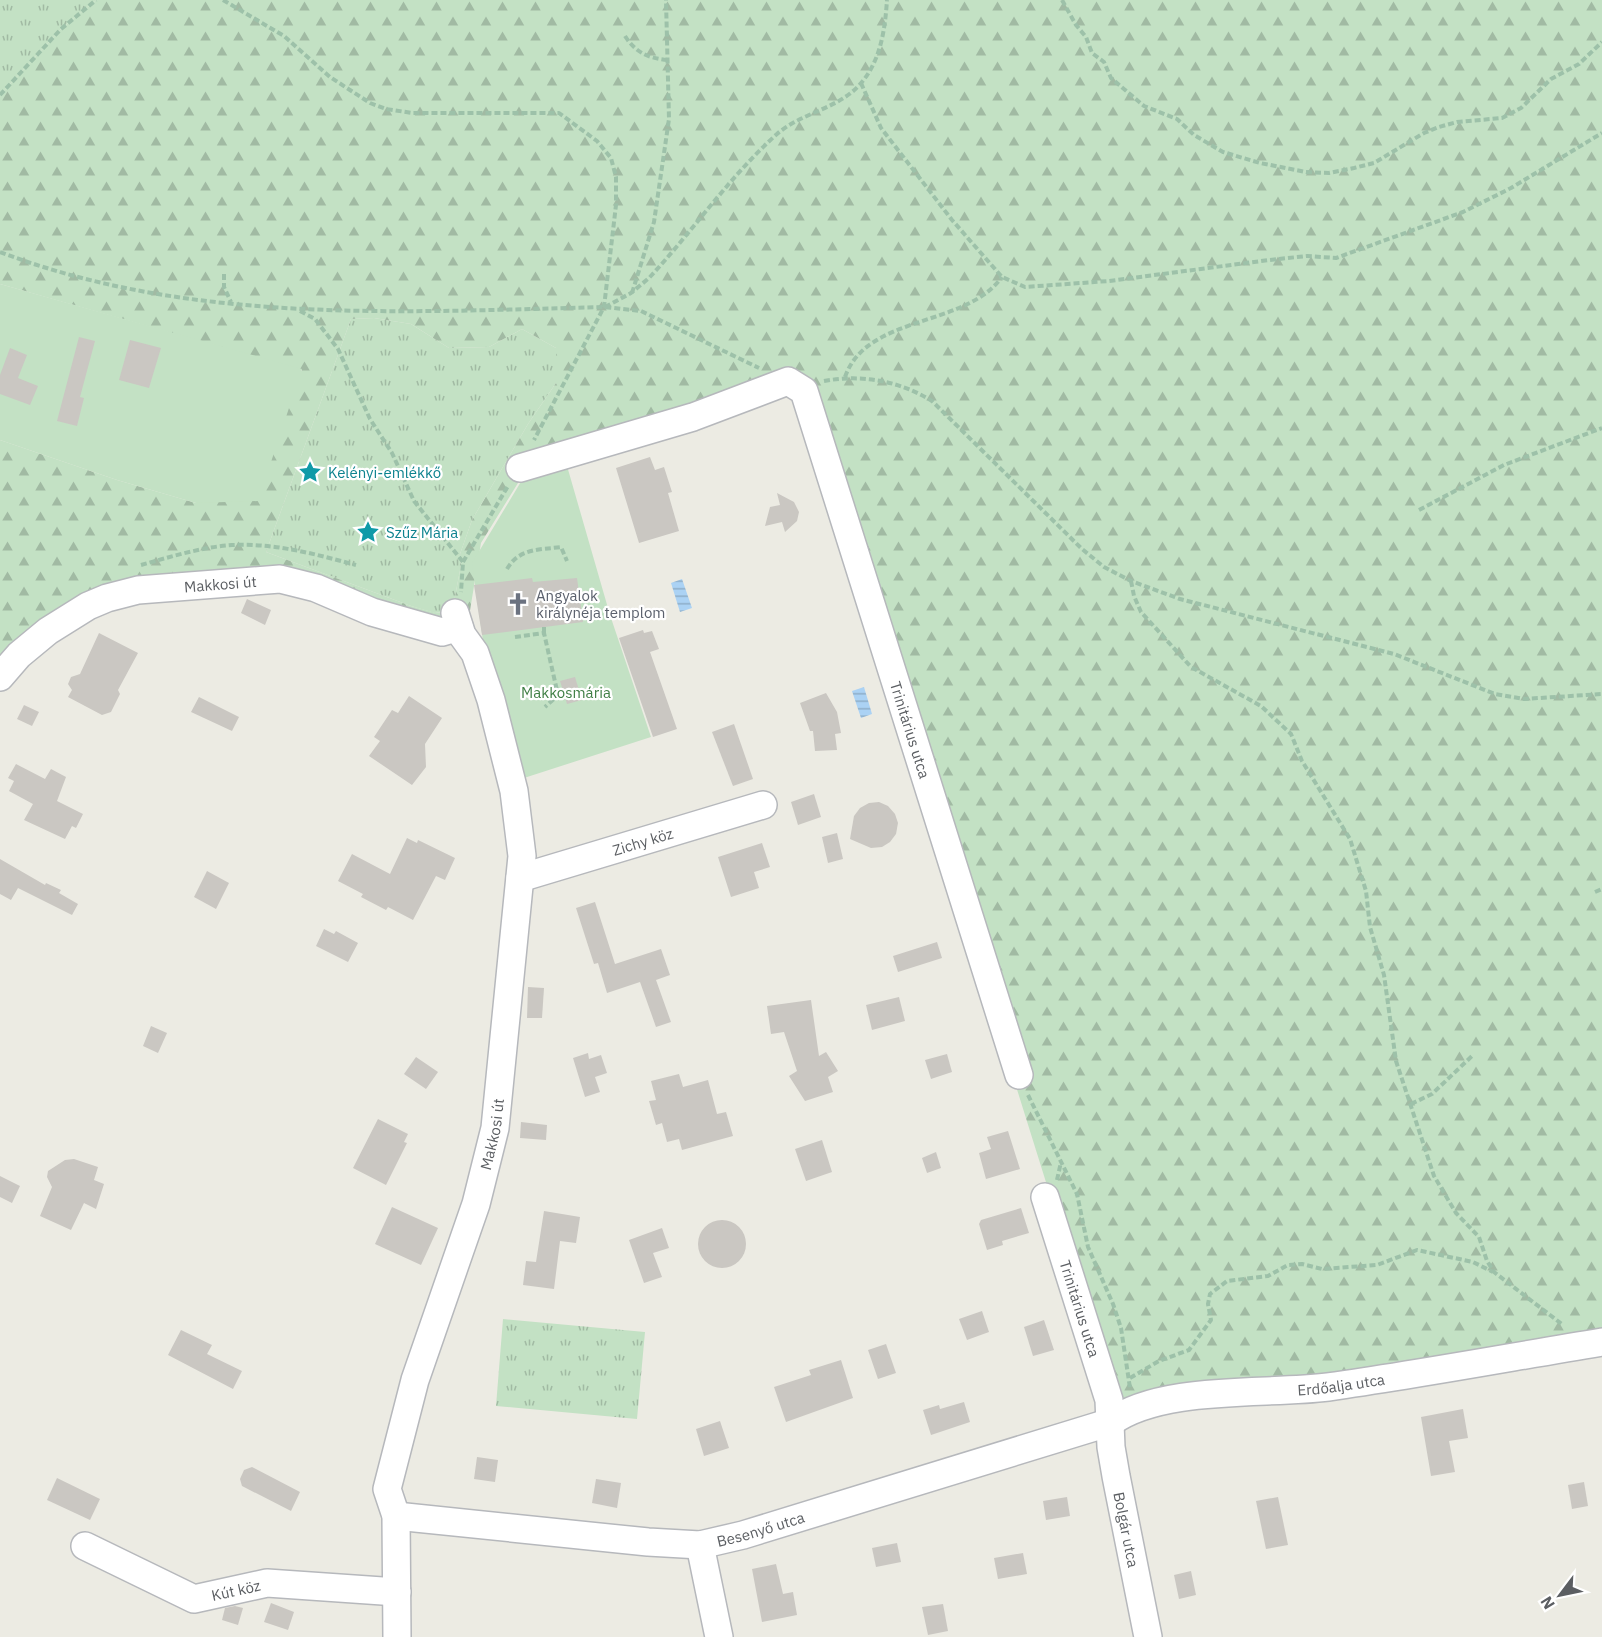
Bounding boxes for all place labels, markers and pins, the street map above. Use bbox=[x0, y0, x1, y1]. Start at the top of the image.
place icon: Kelényi-emlékkő bbox=[297, 459, 323, 485]
place label: Kelényi-emlékkő bbox=[328, 463, 441, 482]
place icon: Szűz Mária bbox=[355, 519, 381, 545]
place label: Szűz Mária bbox=[386, 523, 458, 542]
place label: Angyalok királynéja templom bbox=[536, 586, 665, 622]
church icon: Angyalok királynéja templom bbox=[505, 591, 531, 617]

